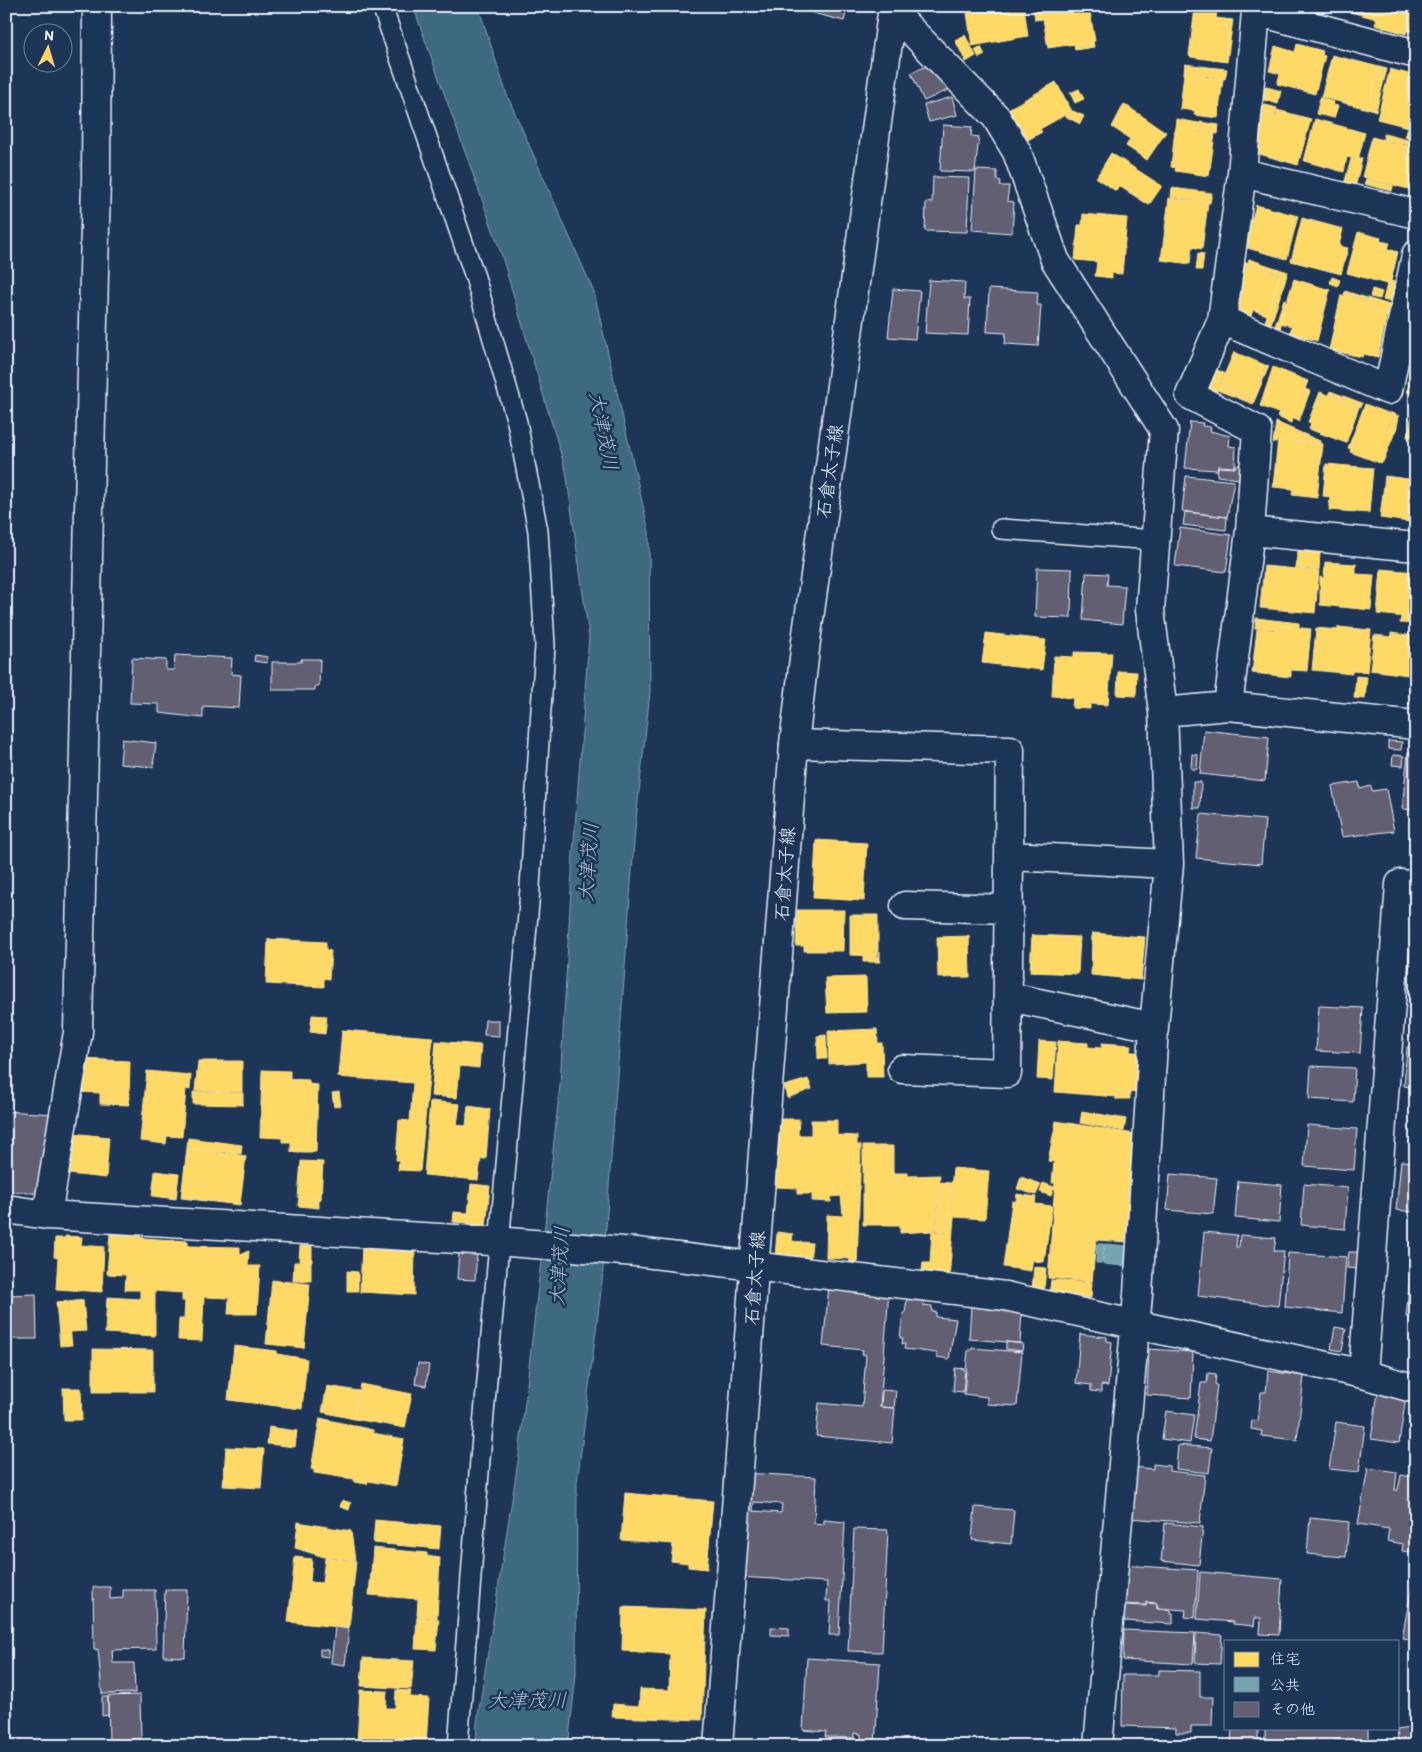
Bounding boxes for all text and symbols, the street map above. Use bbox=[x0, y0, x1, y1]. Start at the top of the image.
north arrow bbox=[22, 22, 72, 72]
text: N bbox=[44, 27, 55, 44]
water label: 大津茂川 bbox=[585, 389, 623, 473]
street label: 石倉太子線 bbox=[811, 422, 847, 520]
water label: 大津茂川 bbox=[573, 821, 603, 903]
street label: 石倉太子線 bbox=[770, 826, 799, 922]
water label: 大津茂川 bbox=[544, 1225, 574, 1307]
street label: 石倉太子線 bbox=[740, 1230, 769, 1326]
legend bbox=[1224, 1640, 1400, 1730]
text: 住宅 bbox=[1270, 1650, 1300, 1668]
text: 公共 bbox=[1270, 1676, 1300, 1694]
water label: 大津茂川 bbox=[487, 1688, 567, 1712]
text: その他 bbox=[1270, 1700, 1315, 1718]

